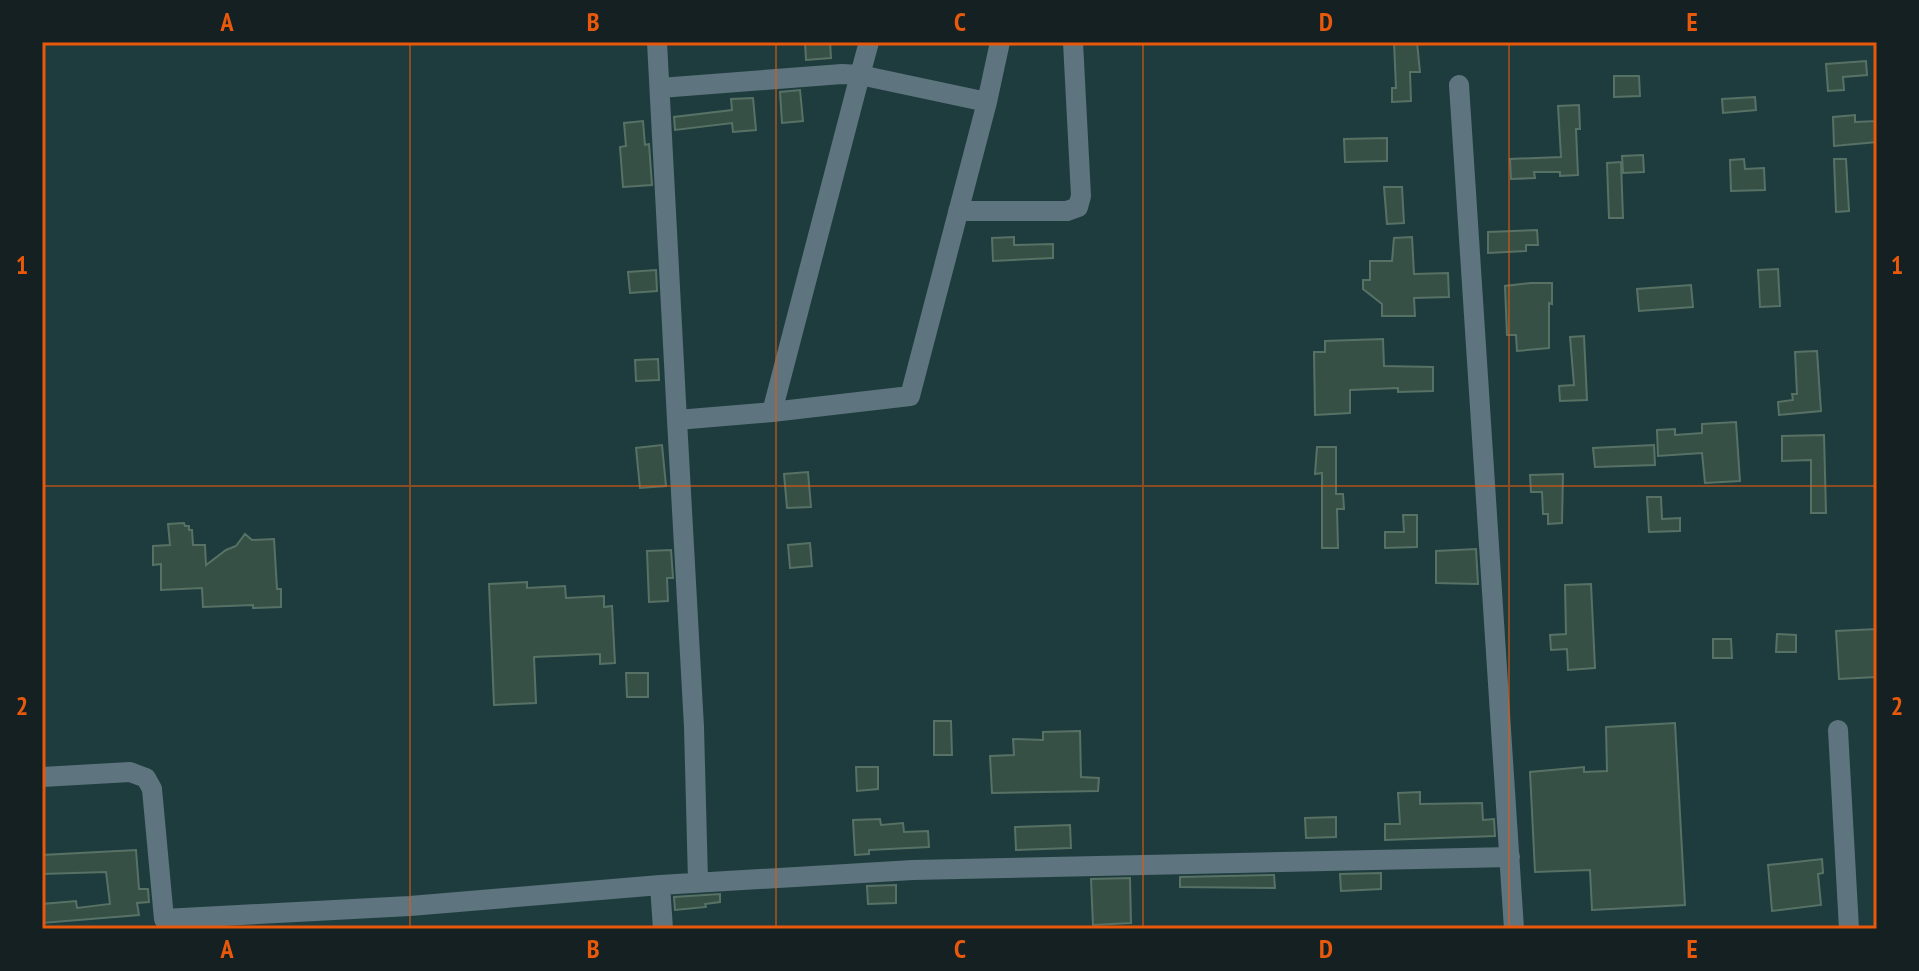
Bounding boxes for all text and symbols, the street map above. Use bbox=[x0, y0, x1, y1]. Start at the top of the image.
text: A bbox=[219, 5, 234, 38]
text: B bbox=[587, 5, 600, 38]
text: C bbox=[954, 5, 966, 38]
text: D bbox=[1319, 5, 1333, 38]
text: E bbox=[1686, 5, 1698, 38]
text: 1 bbox=[16, 248, 28, 281]
text: 1 bbox=[1891, 248, 1903, 281]
text: 2 bbox=[16, 689, 28, 722]
text: 2 bbox=[1891, 689, 1903, 722]
text: A bbox=[219, 932, 234, 965]
text: B bbox=[587, 932, 600, 965]
text: C bbox=[954, 932, 966, 965]
text: D bbox=[1319, 932, 1333, 965]
text: E bbox=[1686, 932, 1698, 965]

